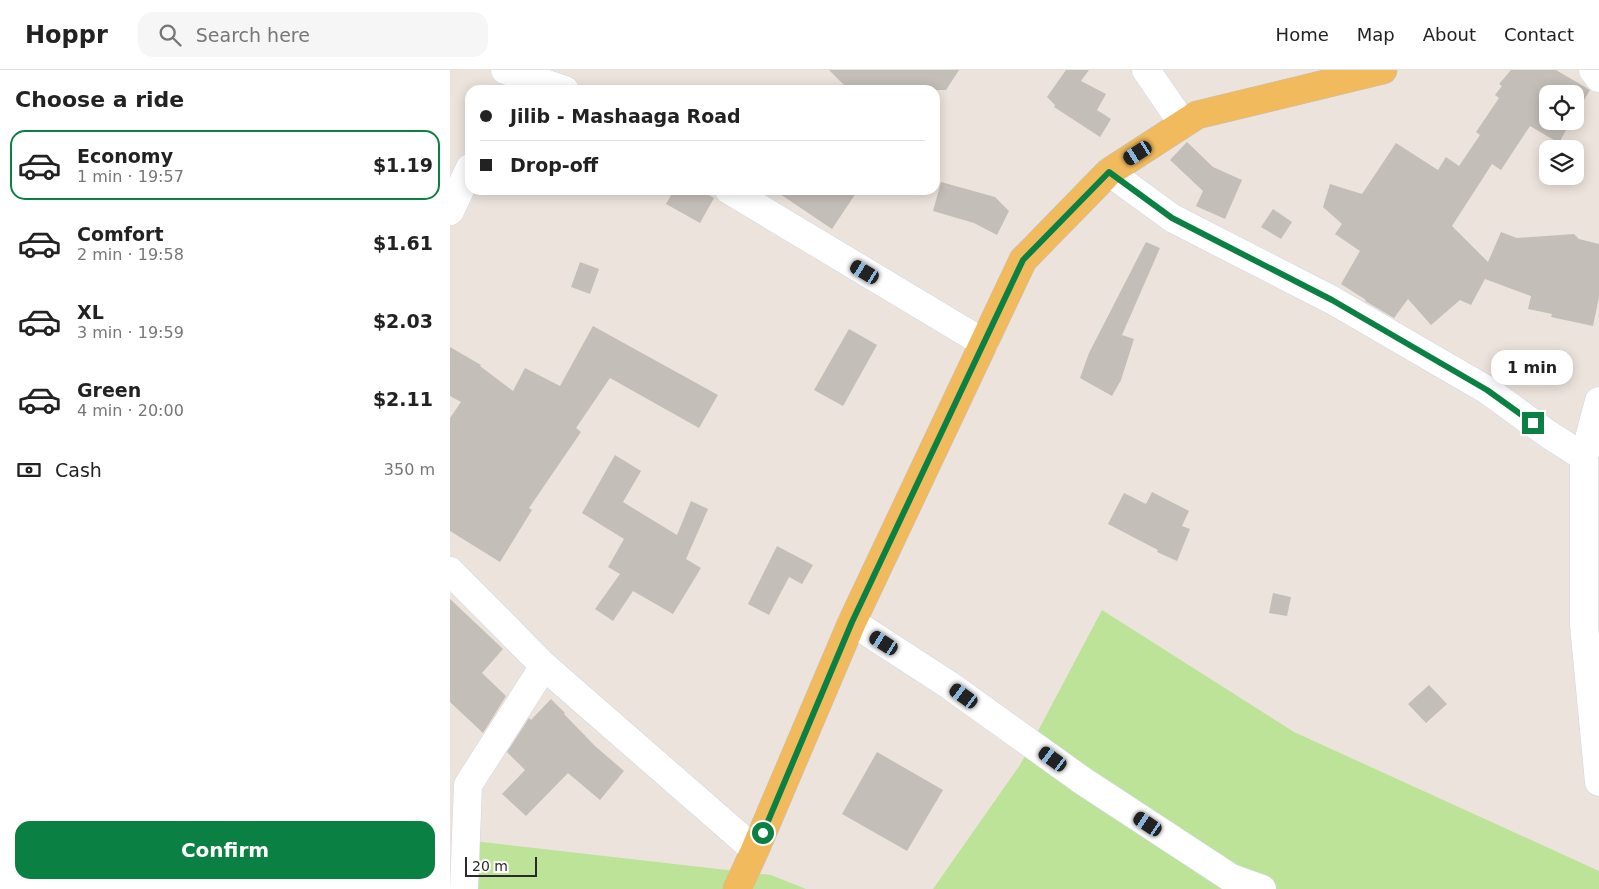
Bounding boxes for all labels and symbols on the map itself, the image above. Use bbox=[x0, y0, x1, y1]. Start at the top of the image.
car bbox=[1121, 139, 1154, 167]
car bbox=[848, 258, 881, 286]
callout: 1 min bbox=[1492, 350, 1574, 386]
route end bbox=[1522, 412, 1544, 434]
car bbox=[867, 629, 900, 657]
car bbox=[947, 681, 980, 711]
car bbox=[1036, 744, 1069, 774]
car bbox=[1131, 809, 1164, 839]
route start bbox=[752, 822, 774, 844]
scale bar bbox=[465, 854, 538, 877]

